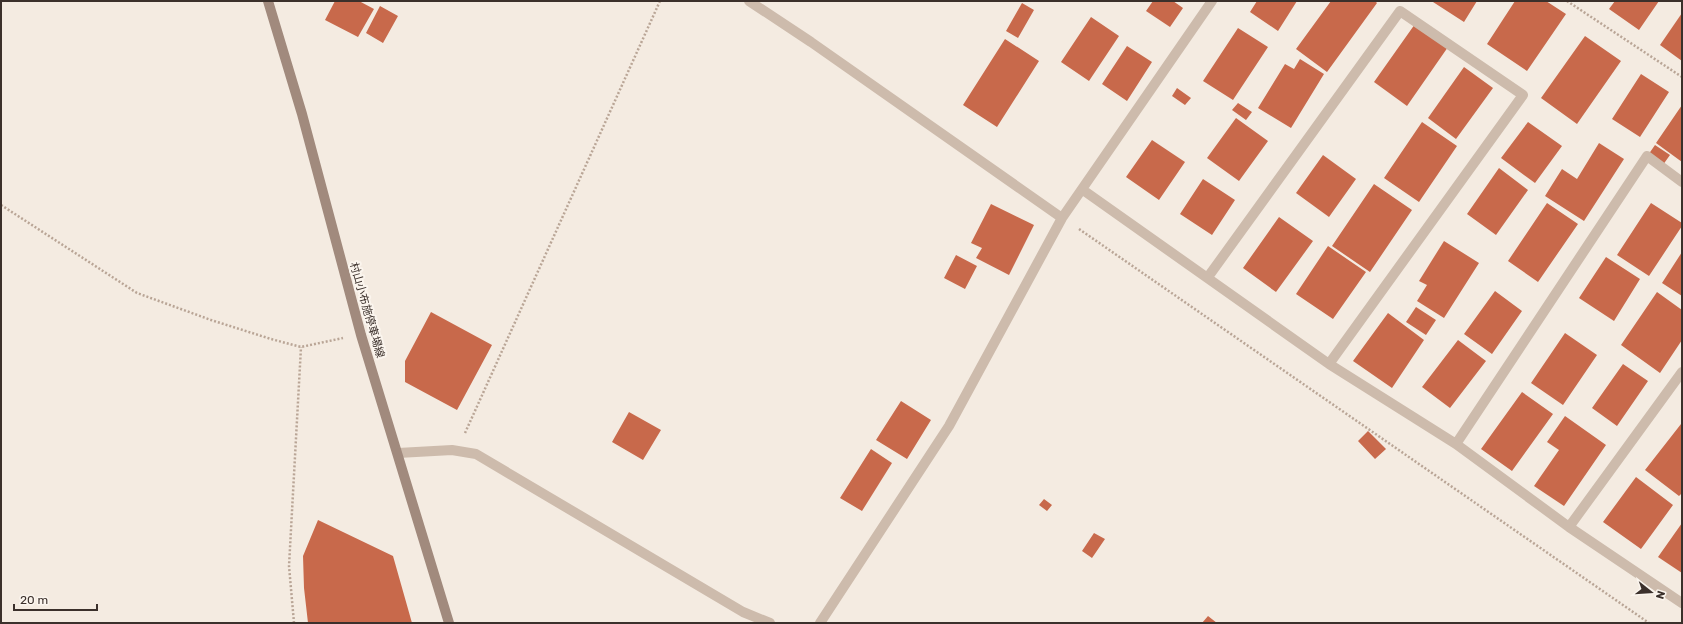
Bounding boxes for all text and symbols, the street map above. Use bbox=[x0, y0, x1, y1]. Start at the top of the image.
street label: 村山小布施停車場線 bbox=[347, 261, 387, 359]
north arrow bbox=[1631, 572, 1671, 612]
scale bar bbox=[14, 586, 97, 612]
text: N bbox=[1653, 589, 1667, 601]
text: 20 m bbox=[20, 593, 48, 607]

